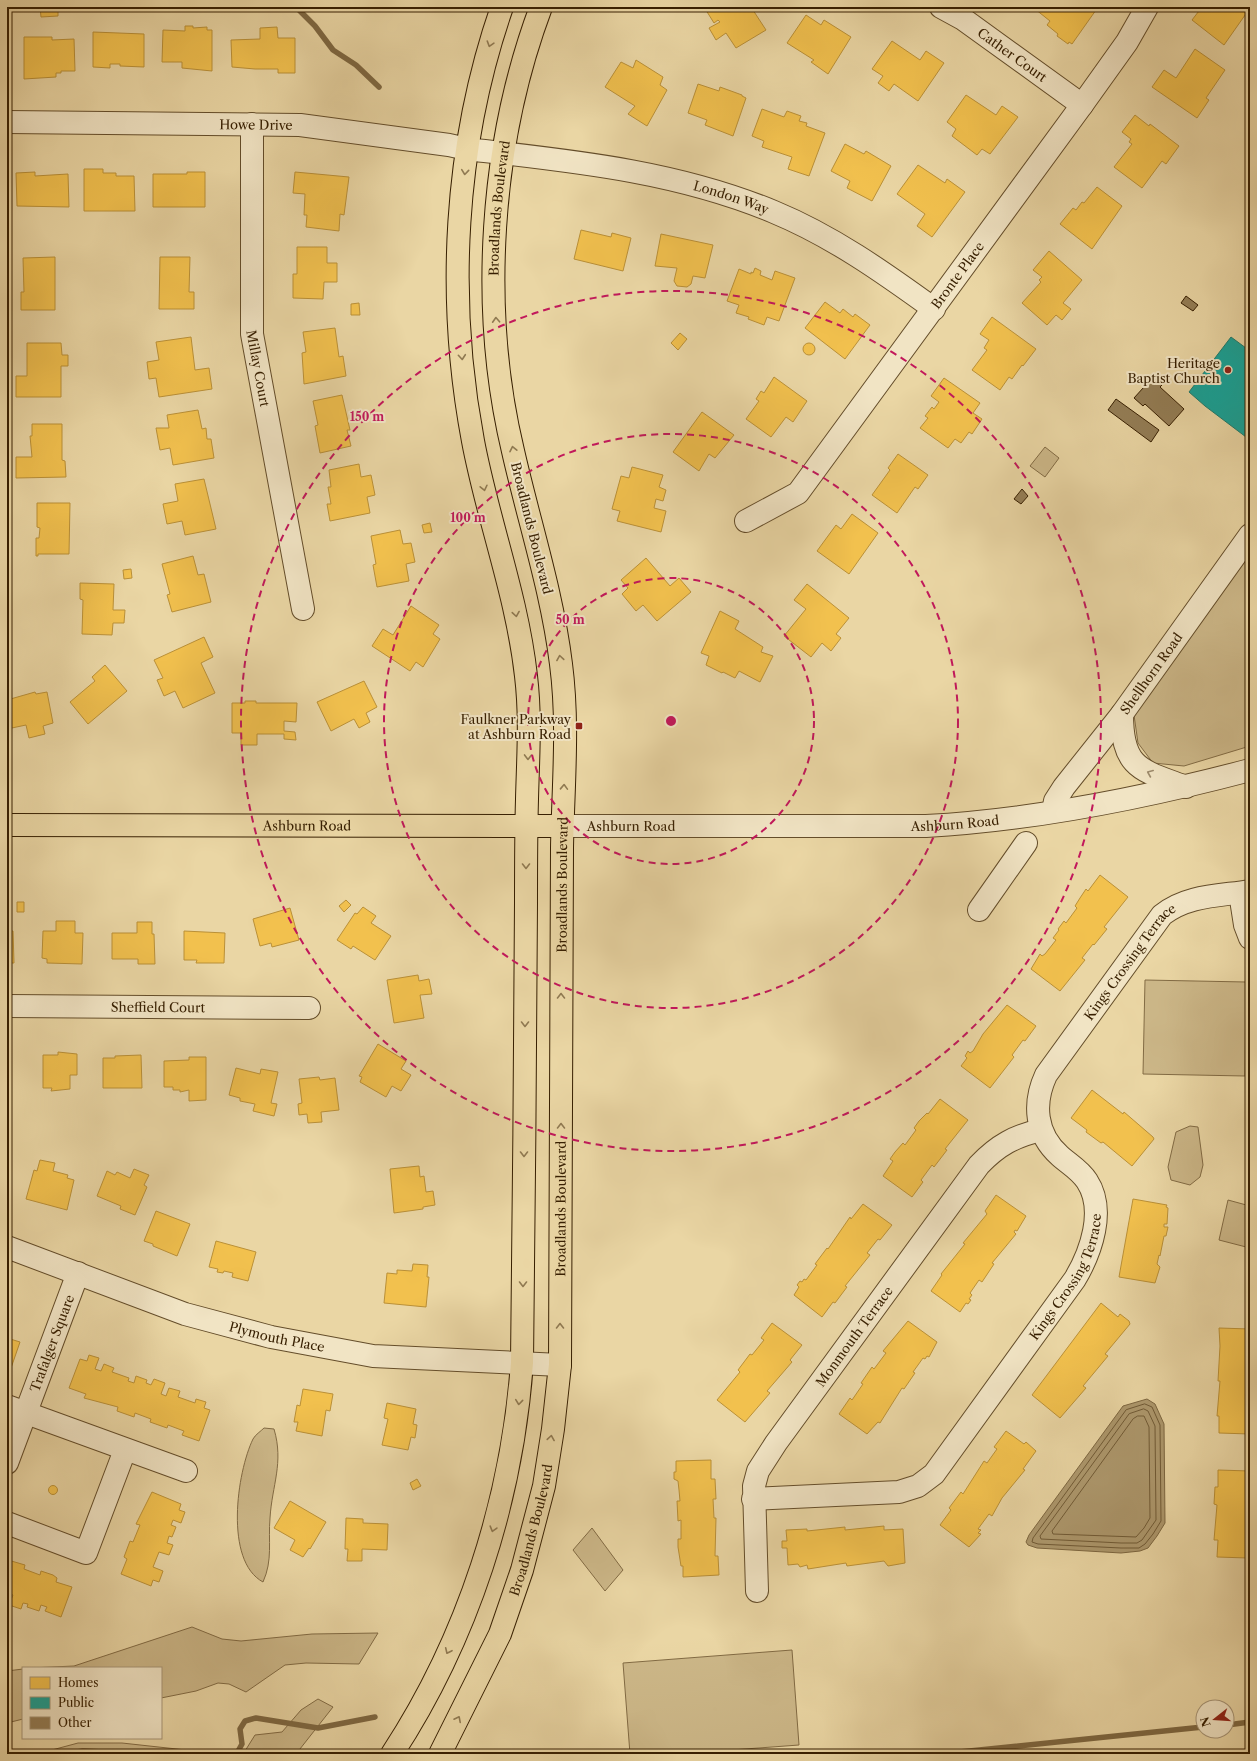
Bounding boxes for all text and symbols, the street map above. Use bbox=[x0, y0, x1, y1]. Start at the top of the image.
street label: Cather Court bbox=[975, 24, 1051, 85]
one-way arrow bbox=[486, 41, 495, 48]
street label: Howe Drive bbox=[219, 116, 293, 133]
street label: Broadlands Boulevard bbox=[485, 139, 513, 276]
one-way arrow bbox=[461, 169, 470, 175]
street label: London Way bbox=[692, 177, 772, 217]
street label: Bronte Place bbox=[928, 238, 987, 312]
one-way arrow bbox=[491, 317, 500, 323]
street label: Millay Court bbox=[243, 329, 273, 409]
one-way arrow bbox=[457, 354, 466, 360]
place label: Heritage Baptist Church bbox=[1127, 355, 1220, 386]
marker: Heritage Baptist Church bbox=[1223, 365, 1233, 375]
text: 150 m bbox=[350, 409, 384, 424]
one-way arrow bbox=[509, 446, 517, 452]
street label: Broadlands Boulevard bbox=[508, 460, 556, 596]
one-way arrow bbox=[479, 485, 487, 491]
text: 100 m bbox=[450, 510, 486, 525]
one-way arrow bbox=[511, 611, 520, 617]
text: 50 m bbox=[555, 612, 585, 627]
street label: Shellhorn Road bbox=[1117, 629, 1186, 717]
one-way arrow bbox=[556, 655, 565, 661]
place label: Faulkner Parkway at Ashburn Road bbox=[461, 711, 572, 742]
centre of rings bbox=[664, 714, 678, 728]
marker: Faulkner Parkway at Ashburn Road bbox=[574, 721, 584, 731]
one-way arrow bbox=[524, 754, 533, 760]
one-way arrow bbox=[1146, 770, 1153, 778]
one-way arrow bbox=[560, 784, 568, 790]
street label: Ashburn Road bbox=[910, 812, 1000, 834]
street label: Ashburn Road bbox=[262, 817, 351, 834]
street label: Broadlands Boulevard bbox=[554, 817, 571, 953]
street label: Ashburn Road bbox=[586, 818, 675, 834]
one-way arrow bbox=[522, 863, 530, 869]
street label: Kings Crossing Terrace bbox=[1080, 900, 1178, 1023]
one-way arrow bbox=[557, 993, 565, 999]
street label: Sheffield Court bbox=[111, 999, 206, 1015]
one-way arrow bbox=[521, 1021, 529, 1027]
one-way arrow bbox=[556, 1123, 565, 1129]
street label: Broadlands Boulevard bbox=[552, 1141, 569, 1277]
one-way arrow bbox=[520, 1151, 528, 1157]
street label: Kings Crossing Terrace bbox=[1026, 1213, 1104, 1343]
one-way arrow bbox=[519, 1281, 527, 1287]
street label: Monmouth Terrace bbox=[812, 1283, 896, 1390]
street label: Trafalger Square bbox=[26, 1292, 77, 1394]
street label: Plymouth Place bbox=[227, 1318, 326, 1355]
one-way arrow bbox=[556, 1323, 564, 1329]
one-way arrow bbox=[515, 1399, 524, 1405]
one-way arrow bbox=[546, 1435, 555, 1441]
street label: Broadlands Boulevard bbox=[506, 1463, 555, 1598]
one-way arrow bbox=[489, 1525, 498, 1532]
one-way arrow bbox=[445, 1647, 453, 1654]
legend bbox=[22, 1667, 162, 1739]
text: Homes bbox=[58, 1675, 98, 1690]
text: Public bbox=[58, 1695, 94, 1710]
north arrow bbox=[1195, 1699, 1235, 1739]
text: Other bbox=[58, 1715, 92, 1730]
text: N bbox=[1197, 1715, 1214, 1729]
one-way arrow bbox=[453, 1716, 461, 1724]

